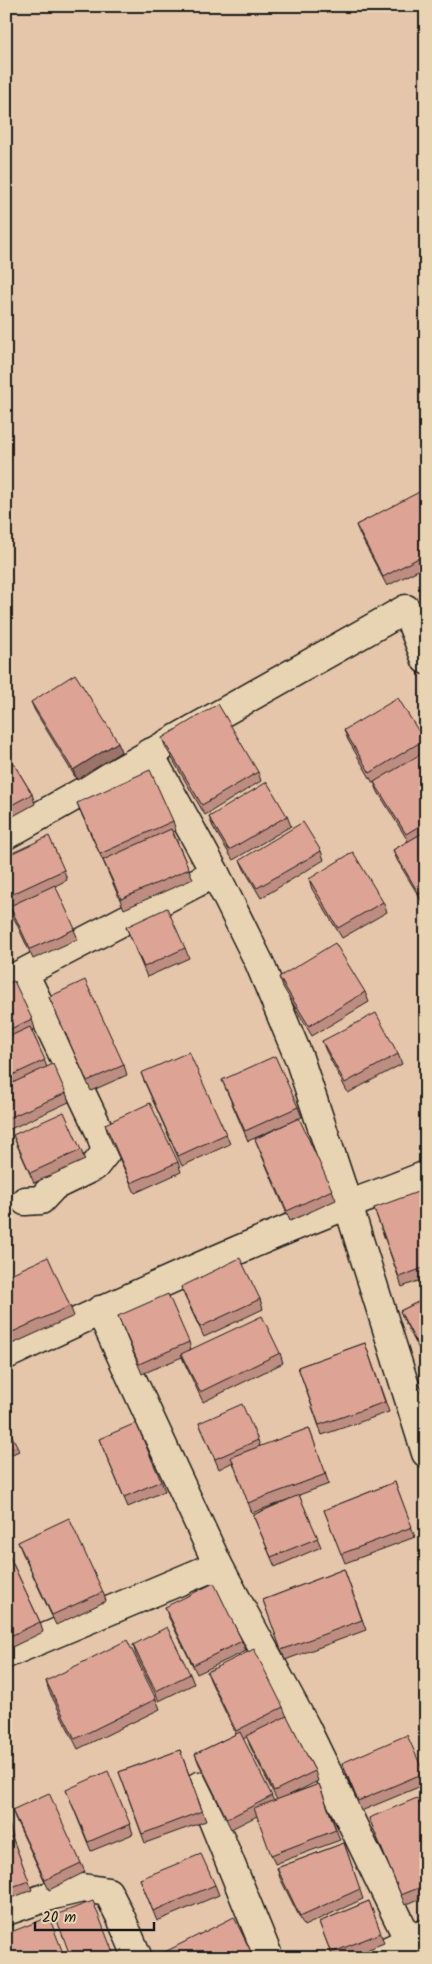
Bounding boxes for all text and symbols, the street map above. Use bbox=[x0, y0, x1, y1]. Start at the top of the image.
scale bar bbox=[35, 1899, 154, 1931]
text: 20 m bbox=[42, 1906, 76, 1930]

